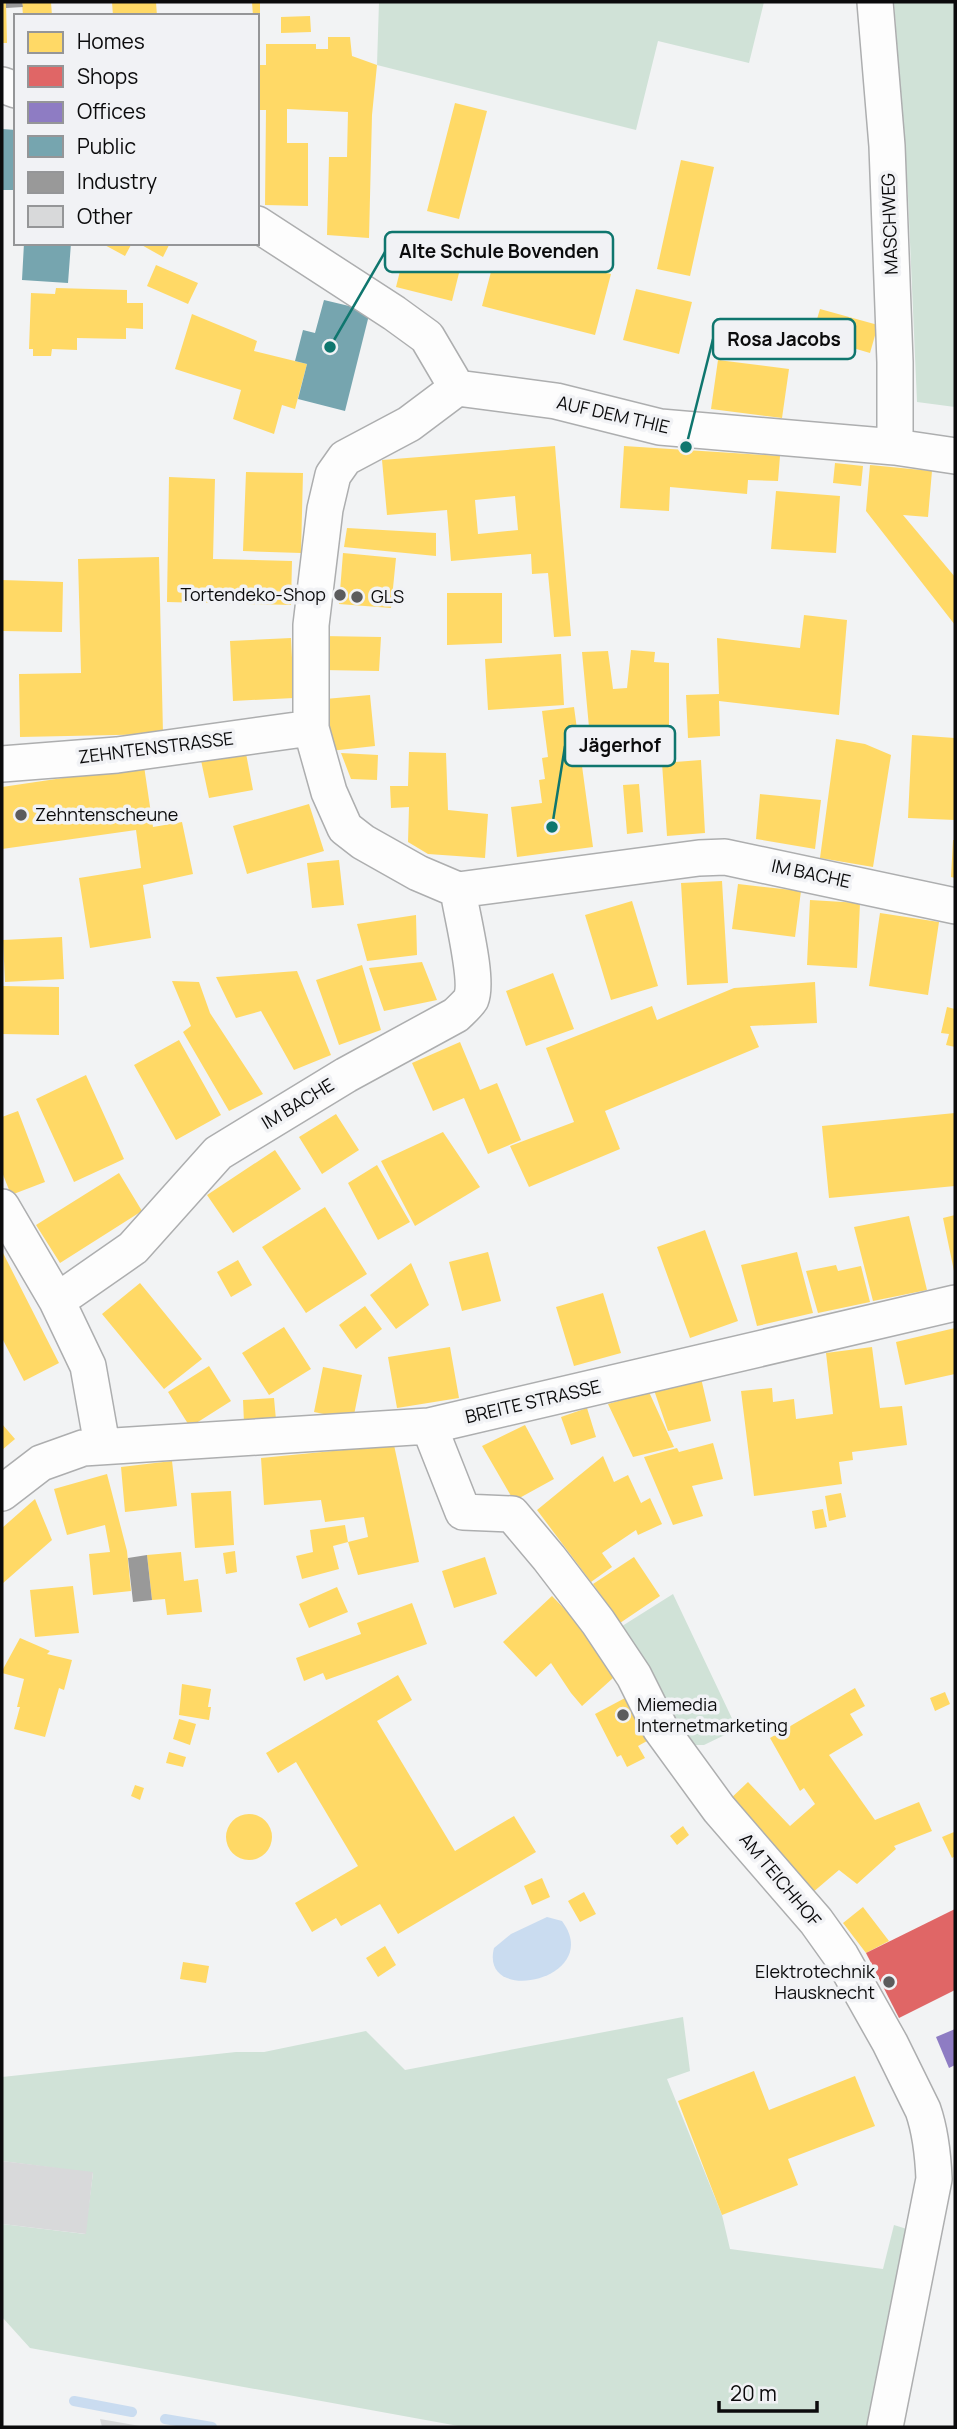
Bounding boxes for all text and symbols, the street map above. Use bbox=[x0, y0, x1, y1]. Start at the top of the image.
legend bbox=[14, 14, 259, 245]
text: Homes bbox=[77, 27, 145, 55]
text: Shops bbox=[77, 62, 138, 90]
text: Offices bbox=[77, 97, 146, 125]
text: Public bbox=[77, 132, 136, 160]
text: Industry bbox=[77, 167, 157, 195]
street label: MASCHWEG bbox=[875, 172, 903, 275]
text: Other bbox=[77, 202, 133, 230]
callout: Alte Schule Bovenden bbox=[385, 232, 613, 272]
text: Alte Schule Bovenden bbox=[399, 238, 599, 264]
callout: Rosa Jacobs bbox=[713, 319, 855, 359]
text: Rosa Jacobs bbox=[727, 326, 841, 352]
street label: AUF DEM THIE bbox=[555, 389, 672, 439]
place label: Tortendeko-Shop bbox=[181, 582, 326, 606]
place label: GLS bbox=[371, 584, 404, 608]
marker: Tortendeko-Shop bbox=[332, 587, 348, 603]
marker: GLS bbox=[349, 589, 365, 605]
street label: ZEHNTENSTRASSE bbox=[77, 726, 235, 768]
callout: Jägerhof bbox=[565, 726, 675, 766]
text: Jägerhof bbox=[579, 732, 661, 758]
place label: Zehntenscheune bbox=[35, 802, 178, 826]
marker: Zehntenscheune bbox=[13, 807, 29, 823]
street label: IM BACHE bbox=[769, 853, 853, 893]
street label: IM BACHE bbox=[257, 1072, 338, 1134]
street label: BREITE STRASSE bbox=[463, 1374, 603, 1428]
place label: Miemedia Internetmarketing bbox=[637, 1692, 788, 1737]
marker: Miemedia Internetmarketing bbox=[615, 1707, 631, 1723]
street label: AM TEICHHOF bbox=[735, 1828, 827, 1931]
place label: Elektrotechnik Hausknecht bbox=[755, 1959, 876, 2004]
marker: Elektrotechnik Hausknecht bbox=[881, 1974, 897, 1990]
scale bar bbox=[719, 2370, 817, 2414]
text: 20 m bbox=[730, 2379, 777, 2407]

